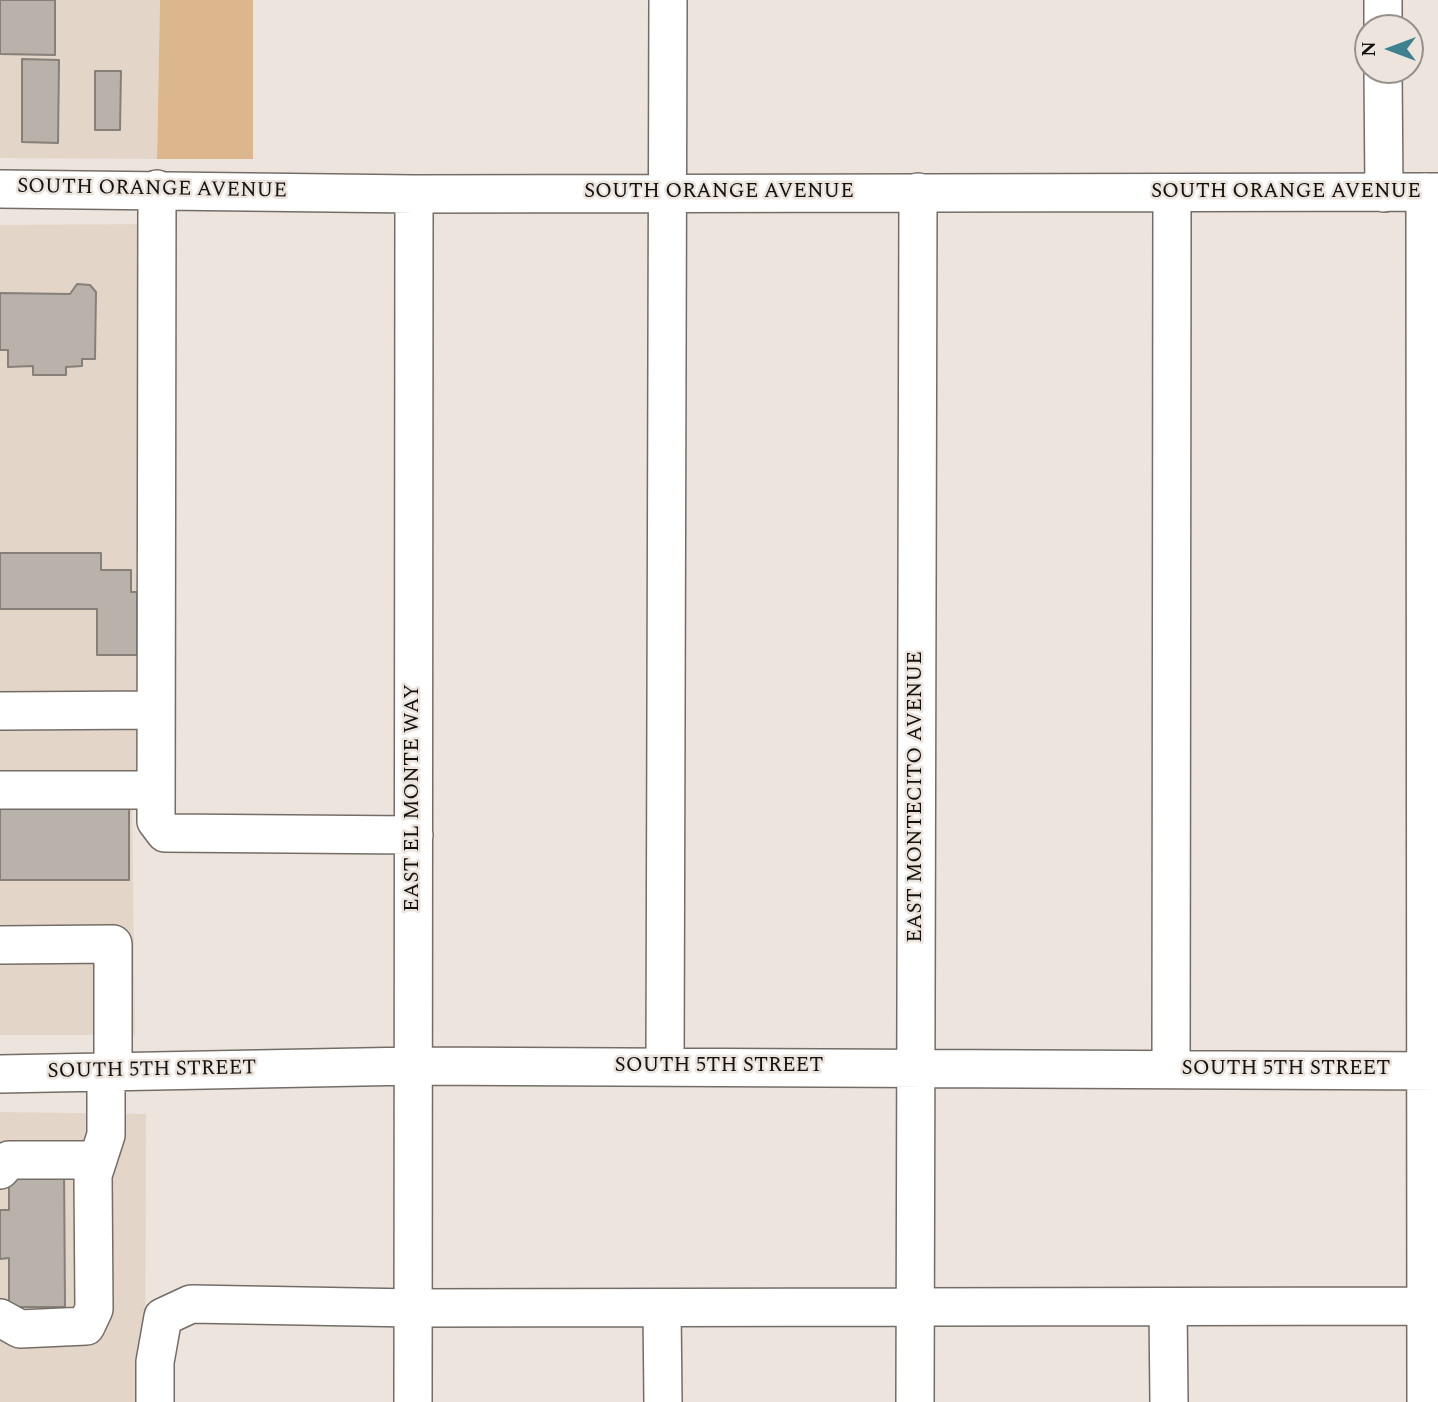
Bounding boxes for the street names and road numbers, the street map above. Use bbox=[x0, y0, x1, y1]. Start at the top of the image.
street label: SOUTH ORANGE AVENUE bbox=[17, 175, 287, 205]
street label: SOUTH ORANGE AVENUE bbox=[584, 180, 854, 206]
street label: SOUTH ORANGE AVENUE bbox=[1151, 180, 1421, 206]
street label: EAST MONTECITO AVENUE bbox=[904, 651, 930, 943]
street label: EAST EL MONTE WAY bbox=[401, 684, 427, 912]
street label: SOUTH 5TH STREET bbox=[615, 1054, 823, 1080]
street label: SOUTH 5TH STREET bbox=[47, 1057, 257, 1085]
street label: SOUTH 5TH STREET bbox=[1182, 1057, 1390, 1083]

